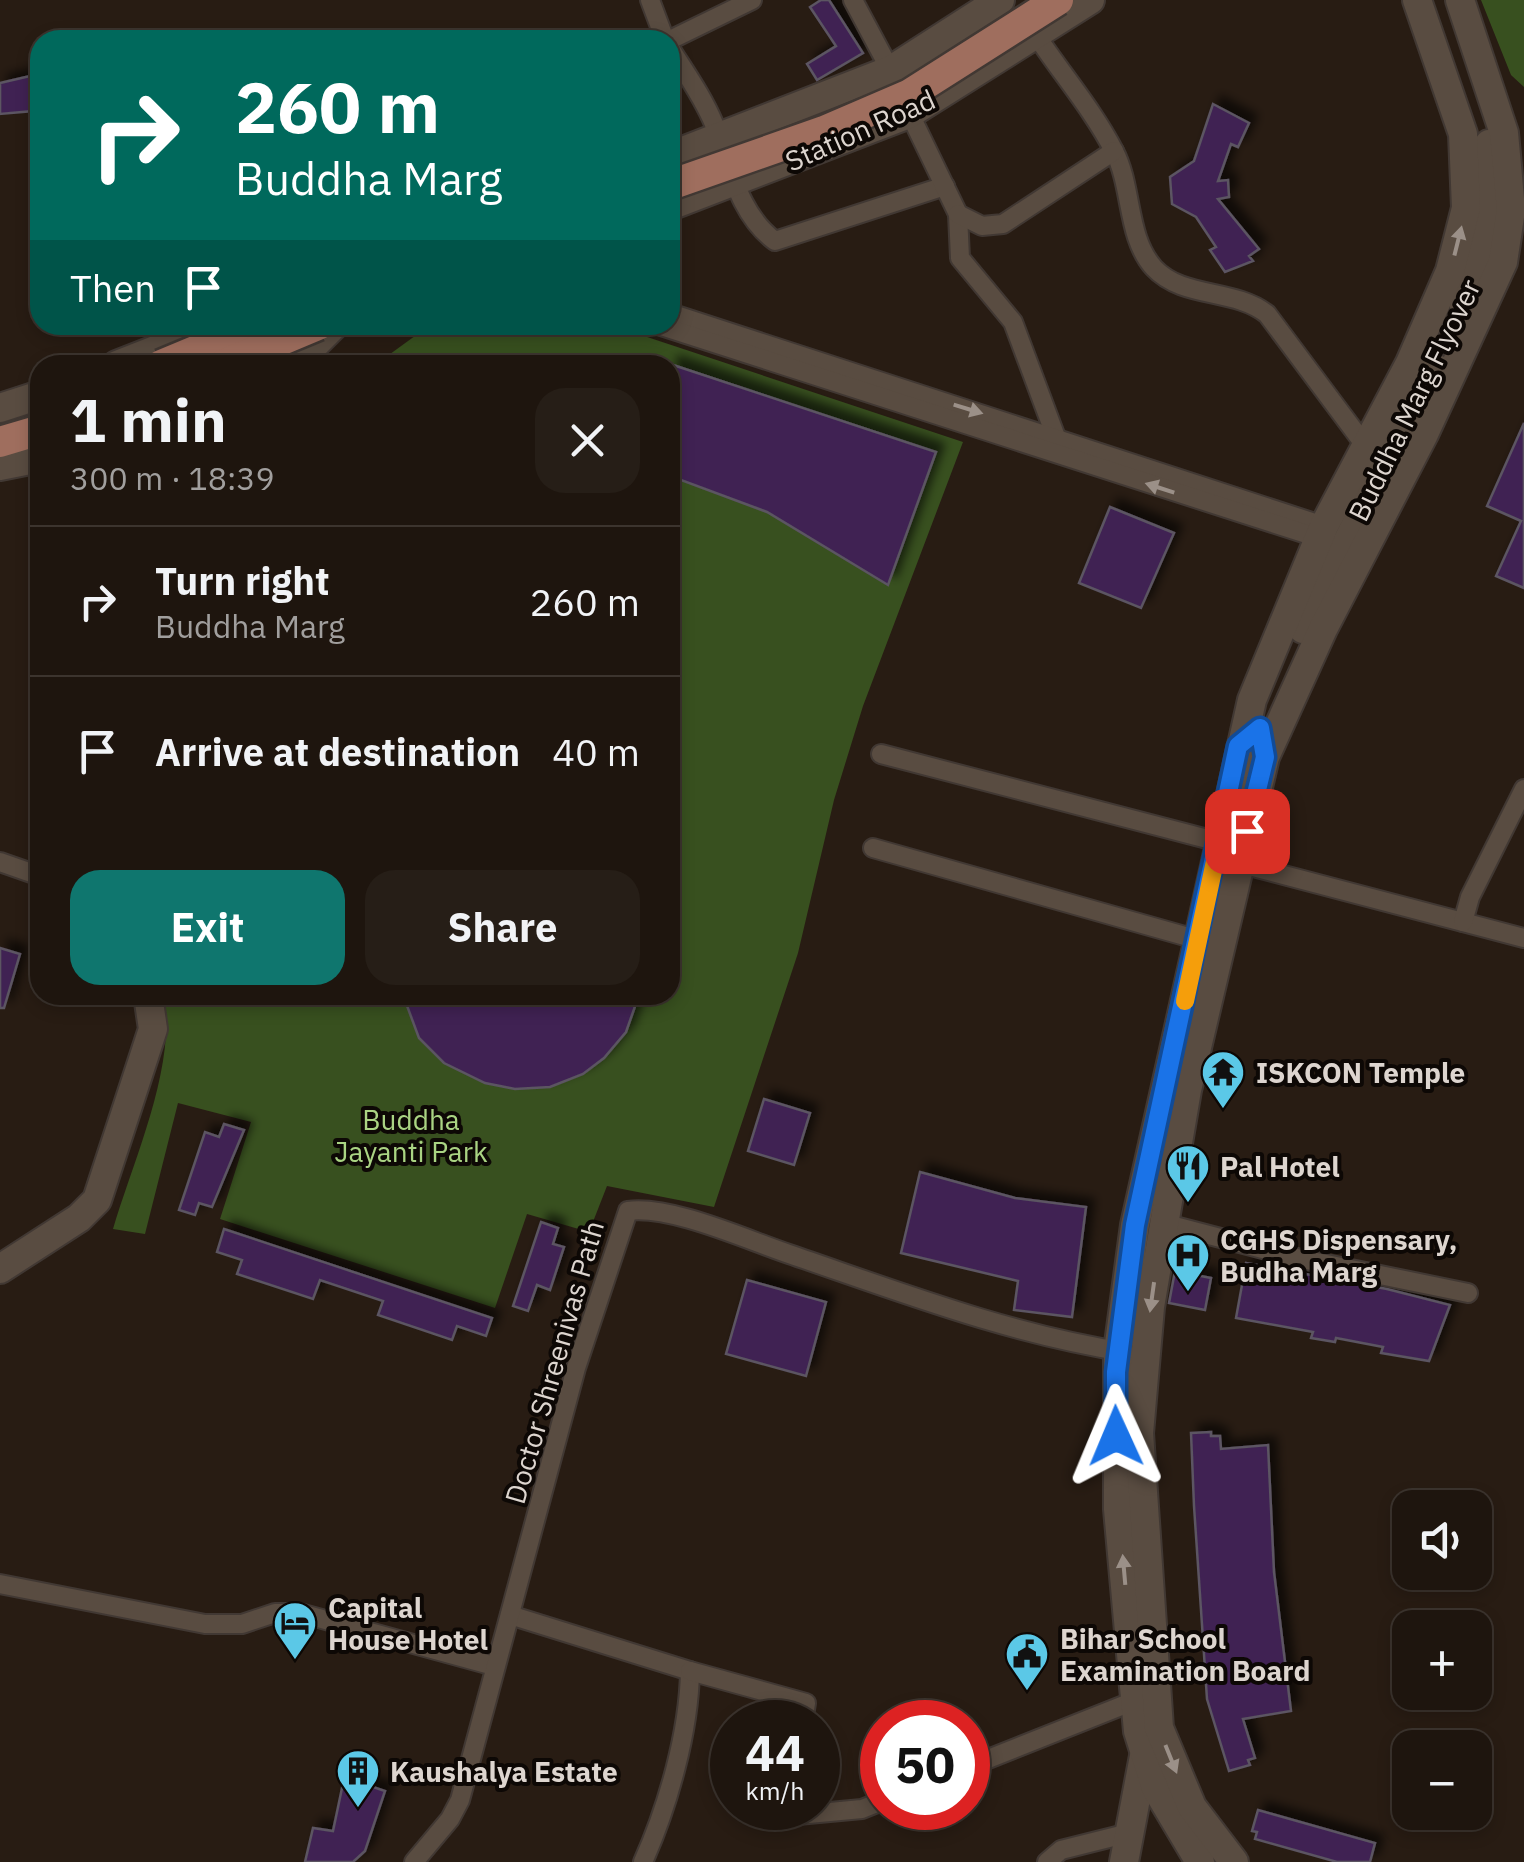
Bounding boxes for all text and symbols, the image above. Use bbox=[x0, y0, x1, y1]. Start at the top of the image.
text: 260 m bbox=[235, 61, 440, 152]
icon: right bbox=[70, 70, 200, 200]
street label: Station Road bbox=[779, 80, 941, 180]
text: Buddha Marg bbox=[235, 149, 502, 207]
one-way arrow bbox=[1450, 225, 1466, 256]
icon: arrive bbox=[176, 260, 231, 315]
text: Then bbox=[70, 263, 156, 312]
street label: Buddha Marg Flyover bbox=[1339, 273, 1489, 527]
text: 1 min bbox=[70, 380, 227, 459]
button: close bbox=[535, 388, 640, 493]
one-way arrow bbox=[954, 402, 984, 417]
text: 300 m · 18:39 bbox=[70, 457, 275, 499]
one-way arrow bbox=[1144, 479, 1174, 494]
text: Turn right bbox=[155, 556, 330, 605]
icon: right bbox=[70, 574, 125, 629]
text: 260 m bbox=[529, 577, 640, 626]
text: Buddha Marg bbox=[155, 605, 345, 647]
icon: arrive bbox=[70, 724, 125, 779]
text: Arrive at destination bbox=[155, 727, 520, 776]
text: 40 m bbox=[552, 727, 640, 776]
pin bbox=[1205, 789, 1290, 874]
icon: arrive bbox=[1220, 804, 1275, 859]
button: Exit bbox=[70, 870, 345, 985]
button: Share bbox=[365, 870, 640, 985]
temple icon: ISKCON Temple bbox=[1200, 1049, 1246, 1110]
place label: ISKCON Temple bbox=[1256, 1054, 1465, 1091]
park label: Buddha Jayanti Park bbox=[334, 1101, 488, 1170]
restaurant icon: Pal Hotel bbox=[1165, 1143, 1211, 1204]
place label: Pal Hotel bbox=[1220, 1148, 1340, 1185]
street label: Doctor Shreenivas Path bbox=[496, 1216, 612, 1508]
place label: CGHS Dispensary, Budha Marg bbox=[1220, 1221, 1457, 1290]
hospital icon: CGHS Dispensary, Budha Marg bbox=[1165, 1232, 1211, 1293]
one-way arrow bbox=[1143, 1282, 1159, 1314]
position arrow bbox=[1064, 1384, 1168, 1488]
map controls bbox=[1392, 1490, 1492, 1830]
button: sound bbox=[1392, 1490, 1492, 1590]
one-way arrow bbox=[1115, 1554, 1131, 1586]
place label: Capital House Hotel bbox=[328, 1589, 488, 1658]
hotel icon: Capital House Hotel bbox=[272, 1600, 318, 1661]
button: + bbox=[1392, 1610, 1492, 1710]
place label: Bihar School Examination Board bbox=[1060, 1620, 1311, 1689]
public building icon: Bihar School Examination Board bbox=[1004, 1631, 1050, 1692]
speed limit sign: 50 bbox=[860, 1700, 990, 1830]
text: 44 bbox=[745, 1720, 805, 1785]
button: − bbox=[1392, 1730, 1492, 1830]
one-way arrow bbox=[1163, 1744, 1179, 1774]
building icon: Kaushalya Estate bbox=[335, 1748, 381, 1809]
place label: Kaushalya Estate bbox=[390, 1753, 618, 1790]
text: km/h bbox=[746, 1774, 804, 1807]

